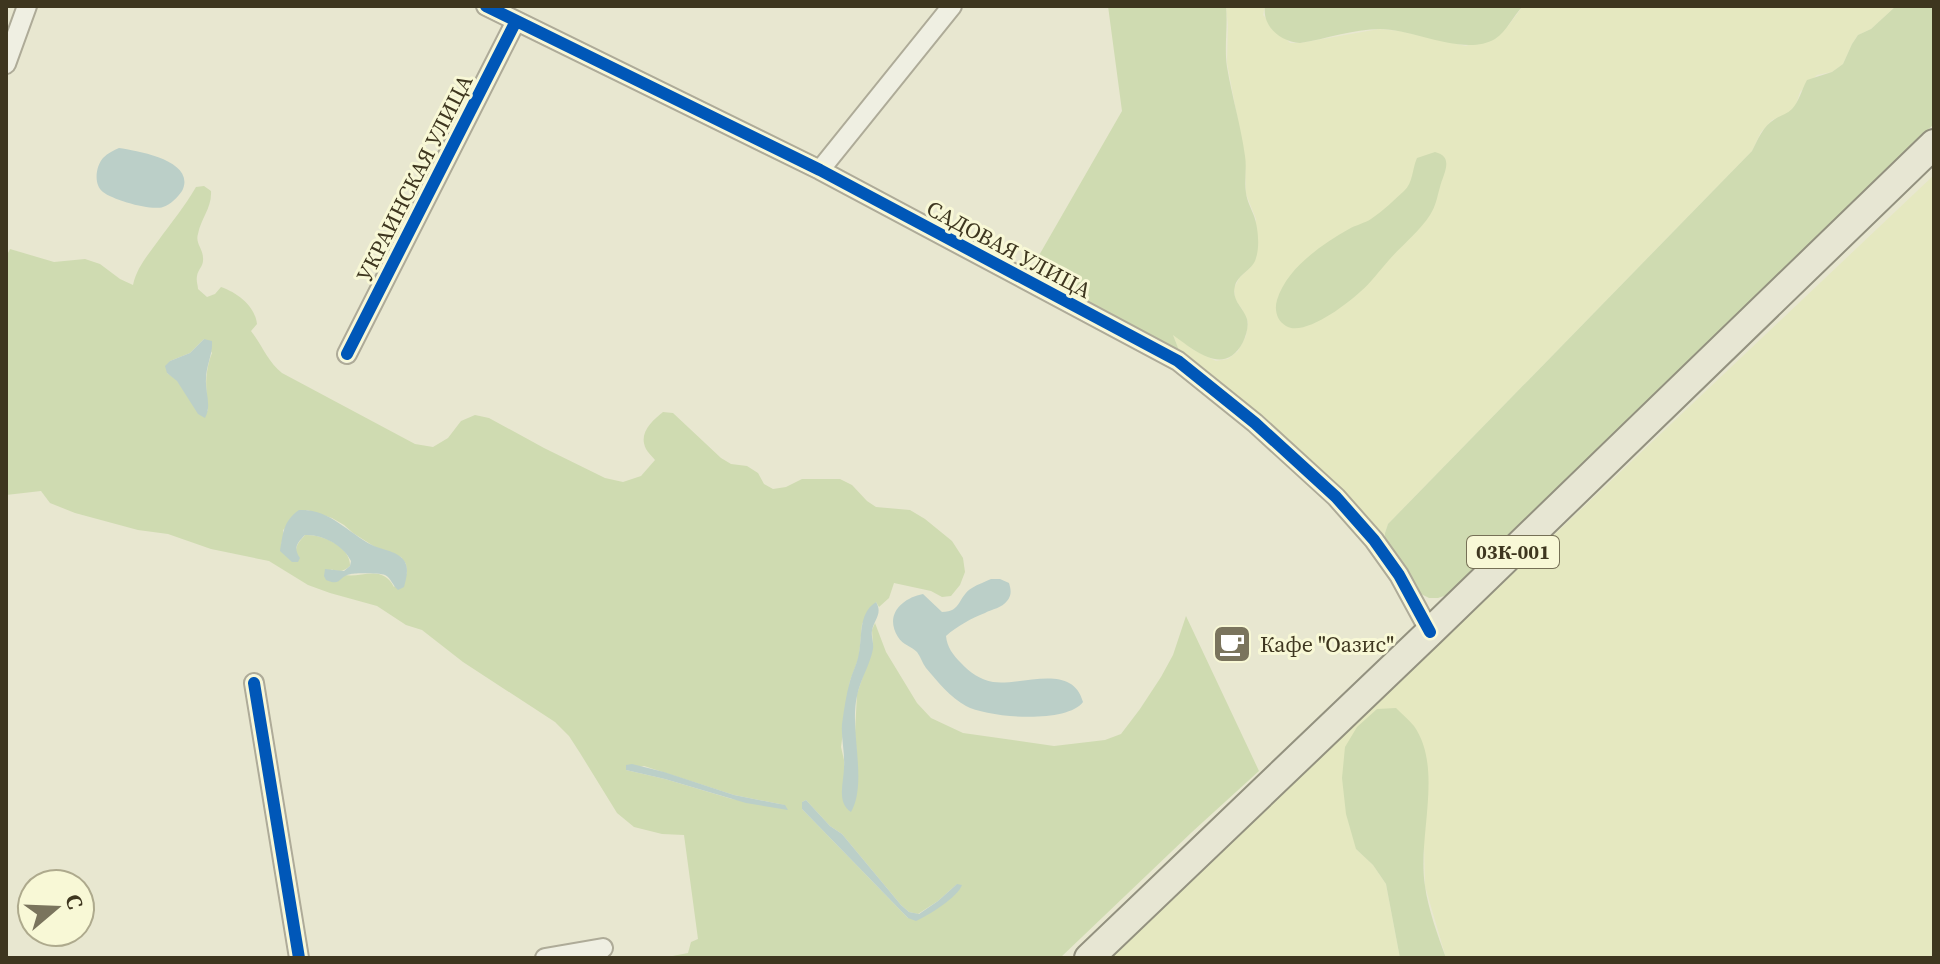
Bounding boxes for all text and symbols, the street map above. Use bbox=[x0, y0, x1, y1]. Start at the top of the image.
street label: УКРАИНСКАЯ УЛИЦА bbox=[349, 69, 479, 287]
street label: САДОВАЯ УЛИЦА bbox=[921, 193, 1097, 305]
road number: 03К-001 bbox=[1467, 536, 1559, 568]
cafe icon: Кафе "Оазис" bbox=[1211, 623, 1253, 665]
place label: Кафе "Оазис" bbox=[1260, 629, 1394, 659]
north arrow bbox=[16, 868, 96, 948]
text: С bbox=[58, 890, 91, 913]

